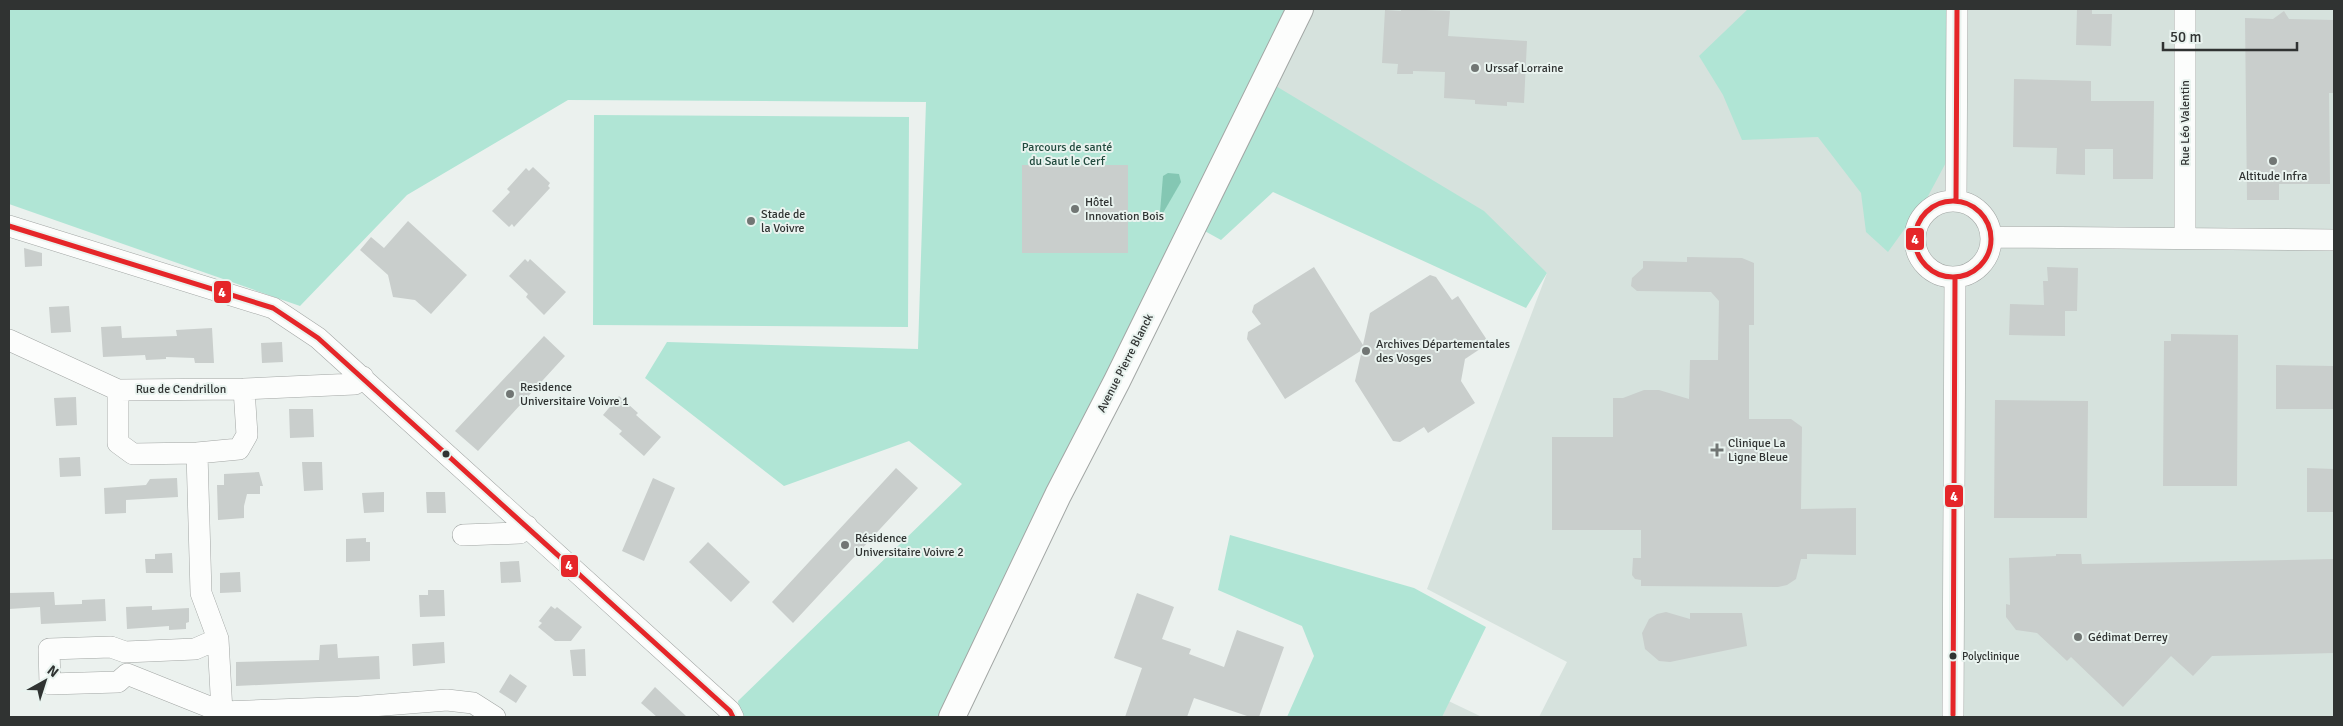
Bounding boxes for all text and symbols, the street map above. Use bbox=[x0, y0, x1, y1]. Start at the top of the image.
scale bar bbox=[2163, 20, 2297, 52]
text: 50 m bbox=[2170, 28, 2201, 46]
place label: Urssaf Lorraine bbox=[1485, 61, 1564, 76]
marker: Urssaf Lorraine bbox=[1469, 62, 1481, 74]
street label: Rue Léo Valentin bbox=[2178, 80, 2193, 166]
park label: Parcours de santé du Saut le Cerf bbox=[1022, 140, 1112, 169]
marker: Altitude Infra bbox=[2267, 155, 2279, 167]
place label: Altitude Infra bbox=[2239, 169, 2307, 184]
place label: Hôtel Innovation Bois bbox=[1085, 195, 1164, 224]
marker: Hôtel Innovation Bois bbox=[1069, 203, 1081, 215]
place label: Stade de la Voivre bbox=[761, 207, 805, 236]
marker: Stade de la Voivre bbox=[745, 215, 757, 227]
line badge: 4 bbox=[1905, 227, 1925, 251]
text: 4 bbox=[1911, 231, 1919, 248]
line badge: 4 bbox=[213, 280, 232, 304]
text: 4 bbox=[218, 284, 226, 301]
street label: Avenue Pierre Blanck bbox=[1094, 311, 1157, 415]
place label: Archives Départementales des Vosges bbox=[1376, 337, 1510, 366]
marker: Archives Départementales des Vosges bbox=[1360, 345, 1372, 357]
place label: Residence Universitaire Voivre 1 bbox=[520, 380, 629, 409]
street label: Rue de Cendrillon bbox=[136, 382, 226, 397]
marker: Residence Universitaire Voivre 1 bbox=[504, 388, 516, 400]
place label: Clinique La Ligne Bleue bbox=[1728, 436, 1788, 465]
marker: Clinique La Ligne Bleue bbox=[1710, 443, 1724, 457]
unlabelled marker bbox=[441, 449, 451, 459]
line badge: 4 bbox=[1944, 484, 1964, 508]
text: 4 bbox=[1950, 488, 1958, 505]
place label: Résidence Universitaire Voivre 2 bbox=[855, 531, 964, 560]
marker: Résidence Universitaire Voivre 2 bbox=[839, 539, 851, 551]
line badge: 4 bbox=[560, 554, 579, 578]
text: 4 bbox=[565, 557, 573, 574]
place label: Gédimat Derrey bbox=[2088, 630, 2168, 645]
marker: Gédimat Derrey bbox=[2072, 631, 2084, 643]
place label: Polyclinique bbox=[1962, 650, 2019, 663]
marker: Polyclinique bbox=[1948, 651, 1958, 661]
north arrow bbox=[20, 656, 70, 706]
text: N bbox=[44, 662, 62, 681]

